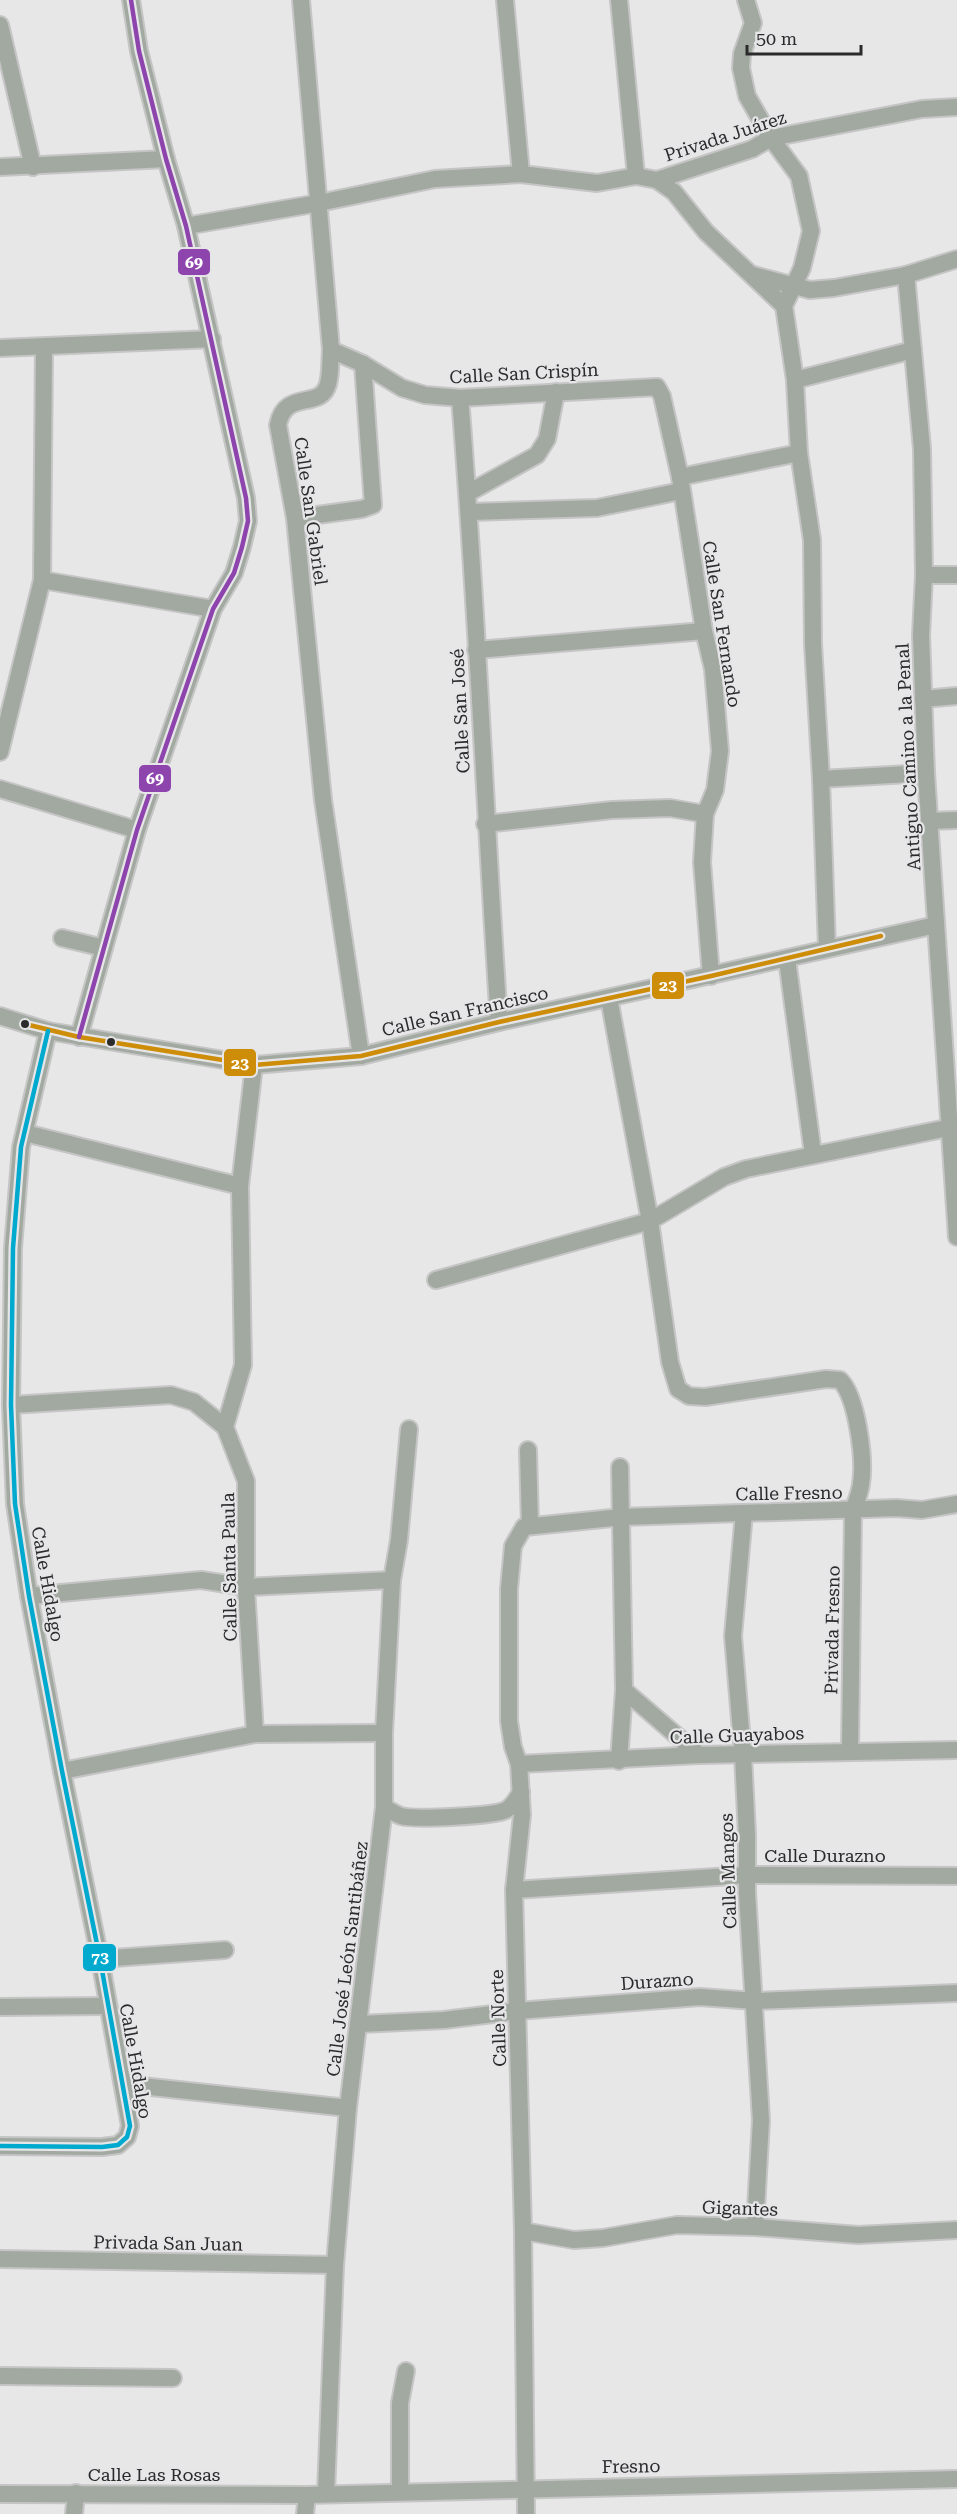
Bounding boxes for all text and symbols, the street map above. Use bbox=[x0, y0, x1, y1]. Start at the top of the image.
scale bar bbox=[747, 18, 861, 56]
text: 50 m bbox=[756, 28, 797, 49]
street label: Privada Juárez bbox=[662, 106, 789, 166]
line badge: 69 bbox=[177, 248, 211, 276]
text: 69 bbox=[185, 253, 203, 272]
street label: Calle San Crispín bbox=[449, 359, 599, 387]
street label: Calle San Gabriel bbox=[290, 436, 332, 587]
street label: Calle San Fernando bbox=[698, 539, 746, 709]
street label: Antiguo Camino a la Penal bbox=[892, 642, 924, 871]
street label: Calle San José bbox=[446, 648, 474, 774]
line badge: 69 bbox=[138, 764, 172, 793]
text: 69 bbox=[146, 769, 164, 788]
line badge: 23 bbox=[651, 971, 685, 1000]
text: 23 bbox=[659, 976, 677, 995]
street label: Calle San Francisco bbox=[380, 982, 550, 1040]
unlabelled marker bbox=[19, 1018, 31, 1030]
unlabelled marker bbox=[105, 1036, 117, 1048]
line badge: 23 bbox=[223, 1048, 257, 1077]
text: 23 bbox=[231, 1054, 249, 1073]
street label: Calle Fresno bbox=[735, 1482, 843, 1504]
street label: Calle Santa Paula bbox=[217, 1492, 241, 1642]
street label: Calle Hidalgo bbox=[28, 1525, 68, 1643]
street label: Privada Fresno bbox=[820, 1565, 844, 1695]
street label: Calle Guayabos bbox=[669, 1722, 805, 1748]
street label: Calle Mangos bbox=[715, 1813, 741, 1929]
street label: Calle José León Santibáñez bbox=[322, 1840, 372, 2078]
street label: Calle Durazno bbox=[764, 1845, 886, 1866]
line badge: 73 bbox=[82, 1943, 117, 1972]
text: 73 bbox=[91, 1948, 109, 1967]
street label: Durazno bbox=[620, 1968, 694, 1994]
street label: Calle Norte bbox=[486, 1969, 510, 2067]
street label: Calle Hidalgo bbox=[116, 2002, 156, 2120]
street label: Gigantes bbox=[702, 2196, 778, 2220]
street label: Privada San Juan bbox=[93, 2231, 244, 2255]
street label: Fresno bbox=[601, 2455, 661, 2477]
street label: Calle Las Rosas bbox=[88, 2464, 220, 2485]

